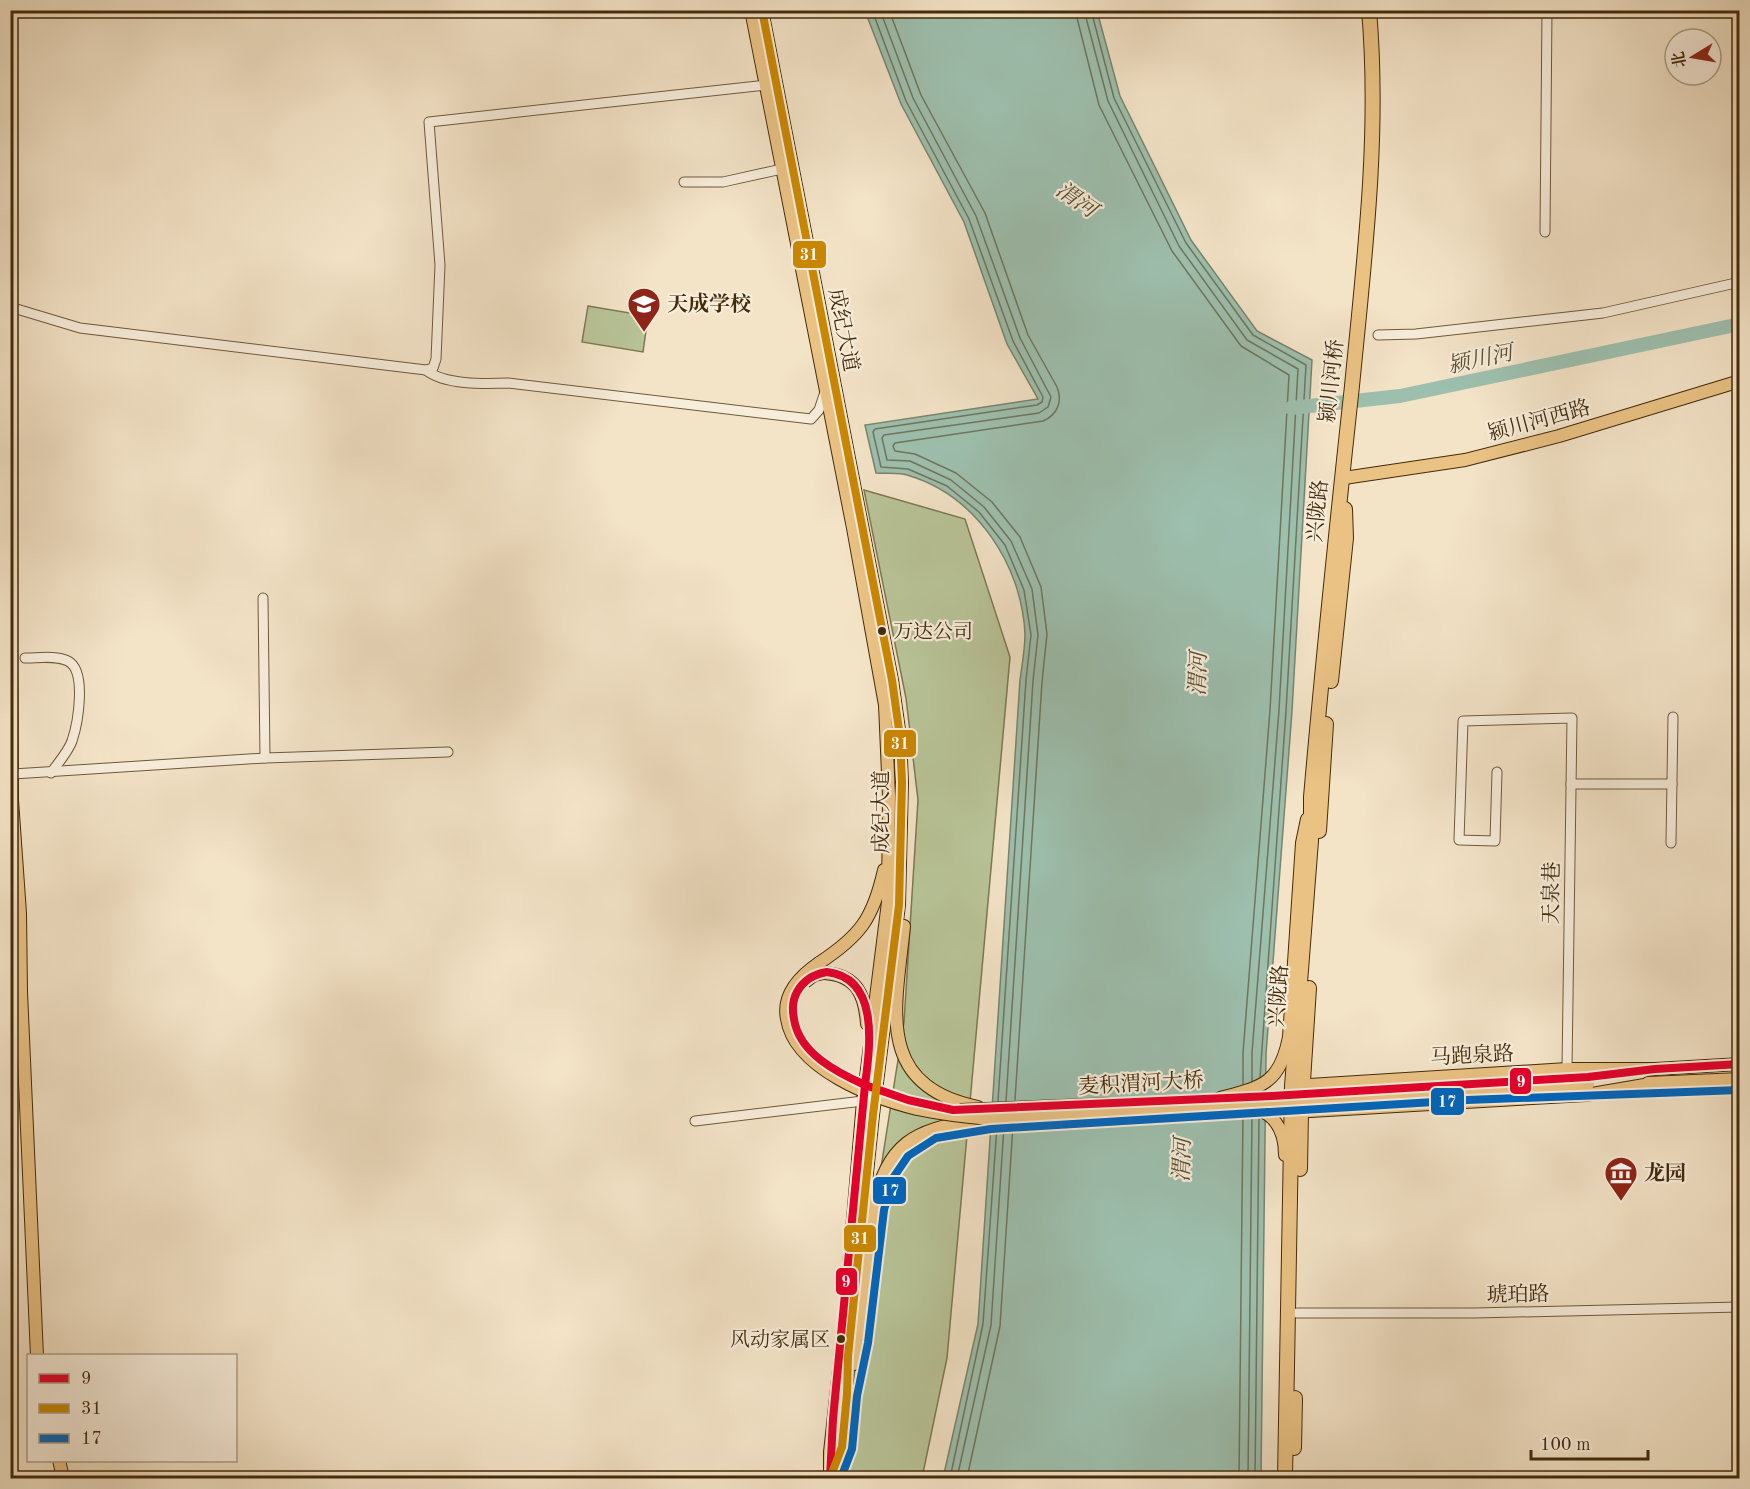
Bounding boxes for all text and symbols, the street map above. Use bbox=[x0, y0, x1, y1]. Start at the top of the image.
north arrow bbox=[1663, 27, 1723, 87]
text: 北 bbox=[1669, 50, 1690, 69]
water label: 渭河 bbox=[1052, 177, 1105, 225]
line badge: 31 bbox=[792, 240, 827, 269]
text: 31 bbox=[800, 248, 818, 264]
school or university icon: 天成学校 bbox=[626, 286, 662, 333]
street label: 成纪大道 bbox=[824, 287, 863, 374]
place label: 天成学校 bbox=[667, 292, 751, 316]
street label: 颍川河桥 bbox=[1316, 338, 1347, 424]
water label: 颍川河 bbox=[1445, 340, 1519, 378]
street label: 颍川河西路 bbox=[1485, 396, 1593, 445]
street label: 兴陇路 bbox=[1303, 479, 1332, 544]
place label: 万达公司 bbox=[893, 621, 973, 643]
marker: 万达公司 bbox=[876, 625, 888, 637]
water label: 渭河 bbox=[1185, 648, 1211, 696]
line badge: 31 bbox=[883, 729, 917, 758]
text: 31 bbox=[891, 737, 909, 753]
street label: 成纪大道 bbox=[870, 770, 893, 854]
street label: 天泉巷 bbox=[1539, 861, 1564, 925]
street label: 兴陇路 bbox=[1265, 964, 1292, 1028]
street label: 马跑泉路 bbox=[1429, 1042, 1515, 1069]
line badge: 9 bbox=[1509, 1067, 1532, 1095]
street label: 麦积渭河大桥 bbox=[1078, 1069, 1205, 1098]
text: 9 bbox=[1516, 1075, 1526, 1091]
line badge: 17 bbox=[1430, 1087, 1465, 1116]
text: 17 bbox=[1438, 1095, 1456, 1111]
water label: 渭河 bbox=[1169, 1134, 1195, 1182]
museum icon: 龙园 bbox=[1603, 1155, 1639, 1202]
place label: 龙园 bbox=[1644, 1162, 1686, 1185]
line badge: 17 bbox=[872, 1176, 907, 1205]
text: 17 bbox=[881, 1184, 899, 1200]
line badge: 31 bbox=[843, 1224, 877, 1253]
text: 31 bbox=[851, 1232, 869, 1248]
line badge: 9 bbox=[835, 1267, 858, 1296]
text: 9 bbox=[841, 1275, 851, 1291]
street label: 琥珀路 bbox=[1486, 1282, 1550, 1307]
place label: 风动家属区 bbox=[730, 1329, 830, 1351]
marker: 风动家属区 bbox=[835, 1333, 847, 1345]
legend bbox=[27, 1354, 237, 1462]
text: 9 bbox=[81, 1370, 91, 1388]
text: 31 bbox=[81, 1400, 102, 1418]
scale bar bbox=[1531, 1423, 1648, 1461]
text: 17 bbox=[81, 1430, 102, 1448]
text: 100 m bbox=[1540, 1436, 1591, 1454]

